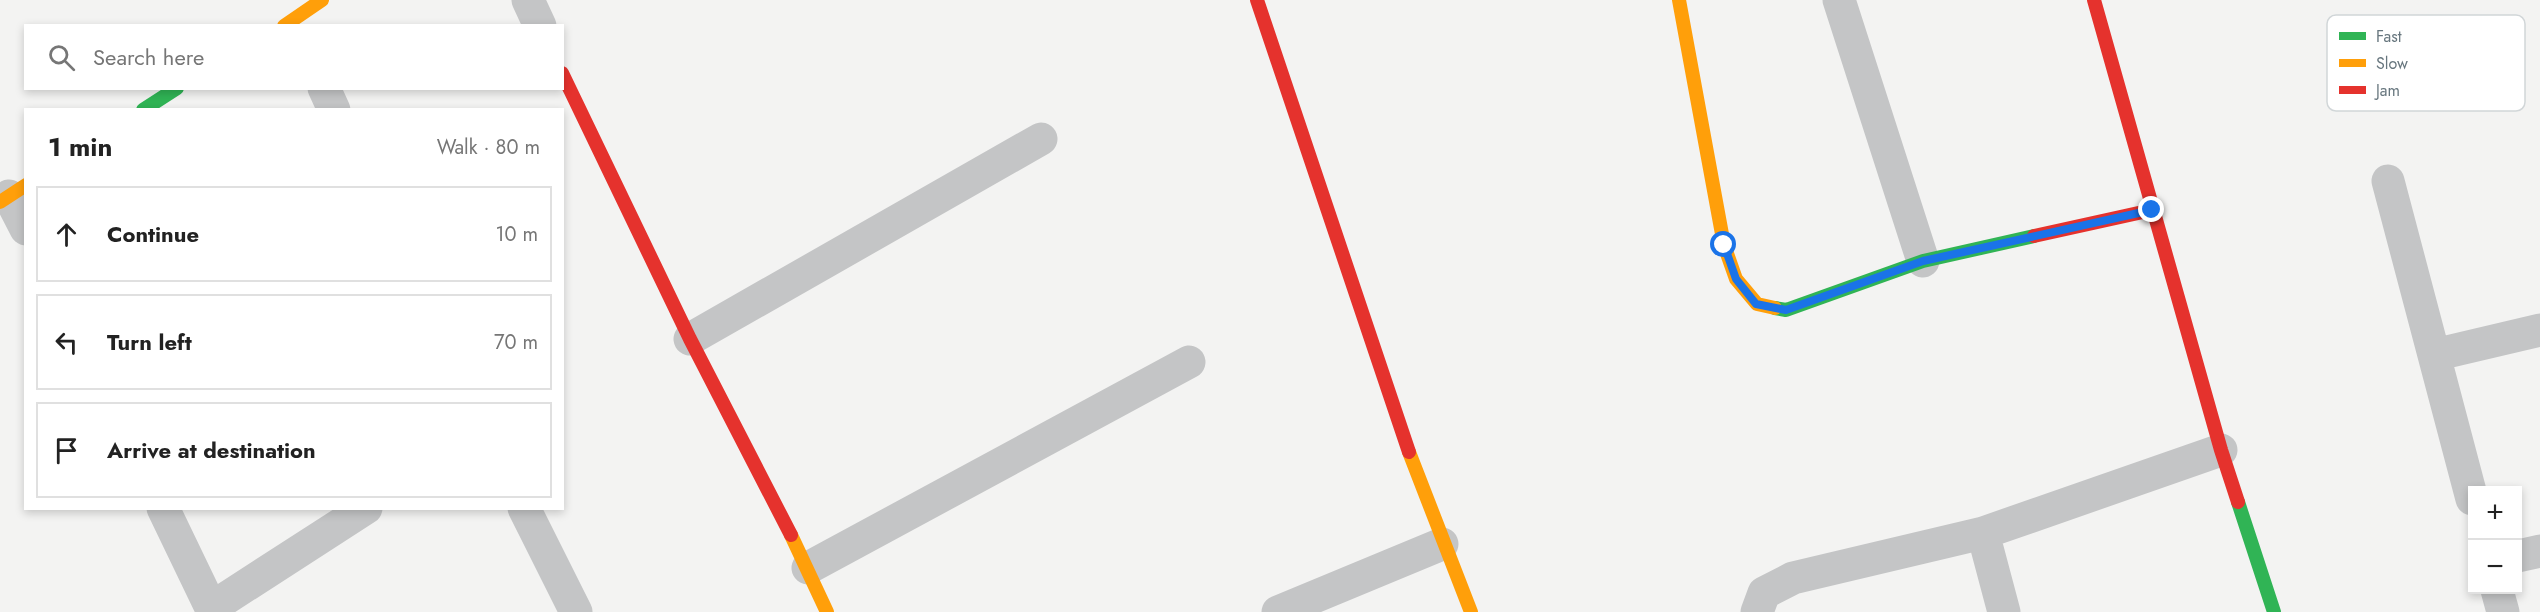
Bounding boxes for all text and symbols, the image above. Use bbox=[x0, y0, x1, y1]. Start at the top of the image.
legend bbox=[2327, 15, 2525, 111]
search box bbox=[24, 24, 564, 90]
text: Fast bbox=[2376, 25, 2402, 48]
icon: search bbox=[45, 41, 78, 74]
text: Search here bbox=[93, 41, 204, 73]
text: Slow bbox=[2376, 52, 2408, 75]
text: Jam bbox=[2374, 79, 2400, 102]
text: 1 min bbox=[48, 128, 112, 166]
text: Walk · 80 m bbox=[437, 133, 540, 162]
route end bbox=[2138, 196, 2164, 222]
icon: ahead bbox=[50, 218, 83, 251]
text: Continue bbox=[107, 218, 199, 250]
text: 10 m bbox=[495, 220, 538, 249]
route start bbox=[1710, 231, 1736, 257]
icon: left bbox=[50, 326, 83, 359]
text: Turn left bbox=[107, 326, 192, 358]
text: 70 m bbox=[494, 328, 538, 357]
icon: arrive bbox=[50, 434, 83, 467]
text: Arrive at destination bbox=[107, 434, 316, 466]
map controls bbox=[2468, 486, 2522, 594]
button: + bbox=[2468, 486, 2522, 540]
button: − bbox=[2468, 540, 2522, 594]

